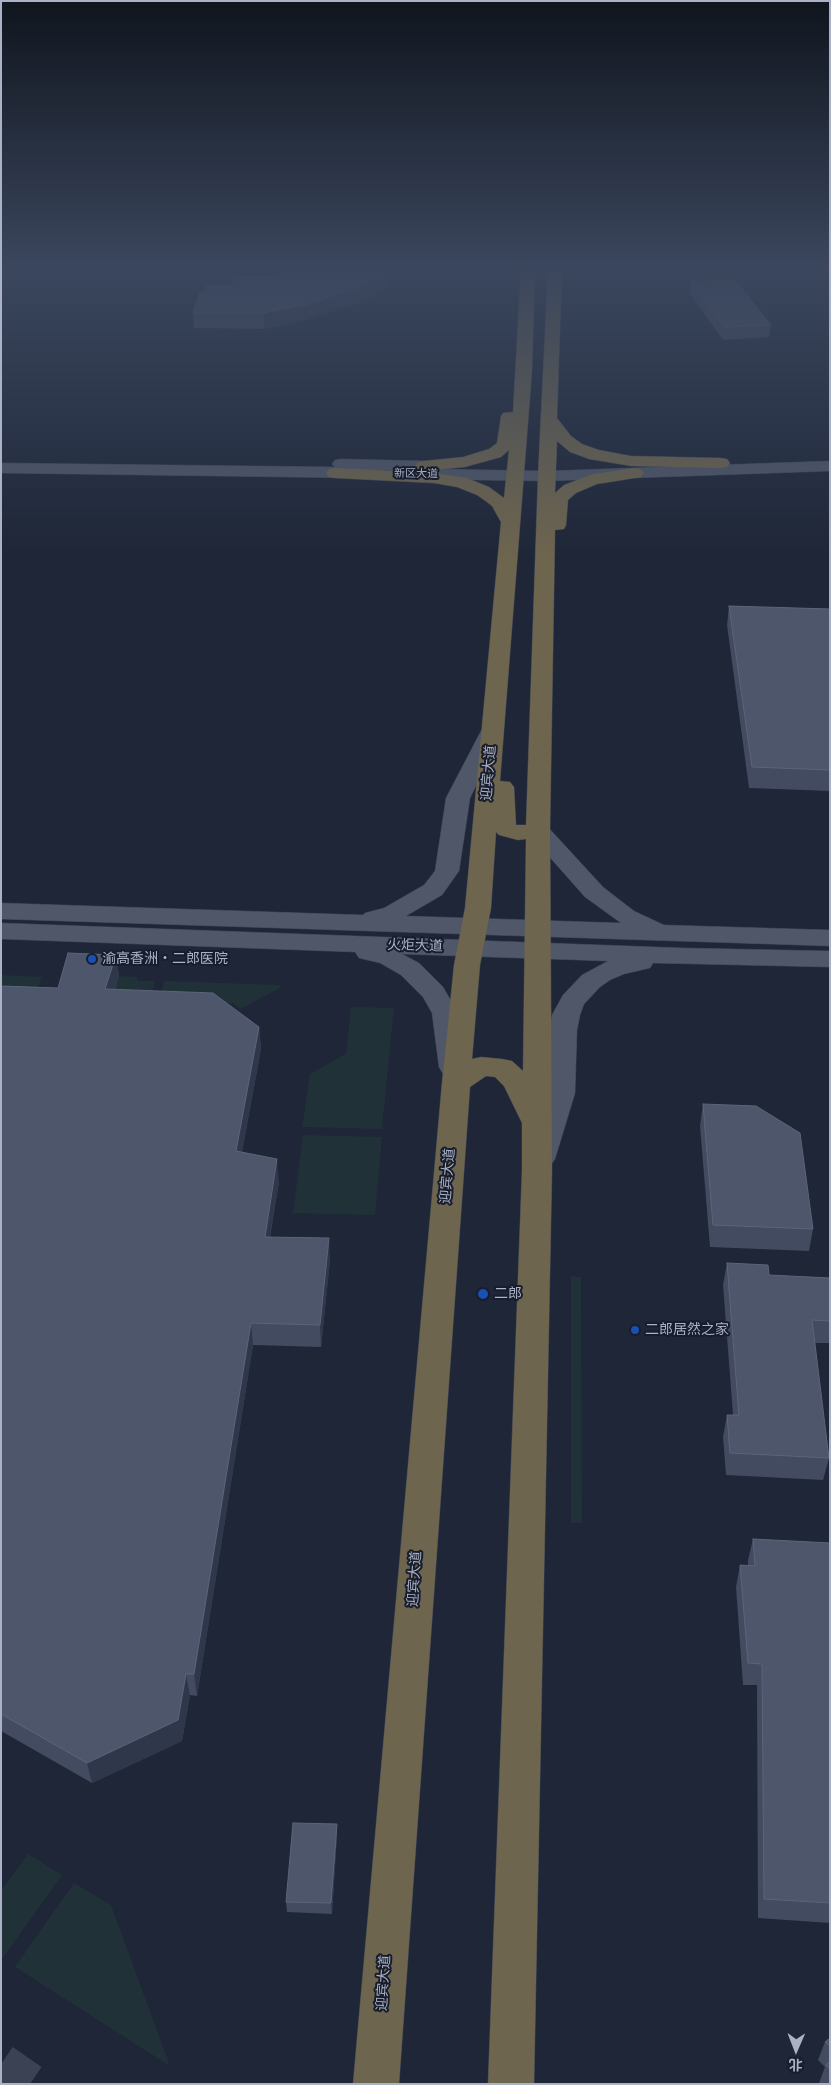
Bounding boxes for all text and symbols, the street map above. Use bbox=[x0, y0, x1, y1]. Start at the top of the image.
street label: 新区大道 bbox=[394, 467, 438, 481]
street label: 迎宾大道 bbox=[478, 744, 500, 802]
street label: 火炬大道 bbox=[387, 937, 443, 955]
place label: 渝高香洲‧二郎医院 bbox=[102, 951, 228, 967]
marker: 渝高香洲‧二郎医院 bbox=[86, 953, 98, 965]
street label: 迎宾大道 bbox=[437, 1147, 459, 1205]
place label: 二郎 bbox=[494, 1286, 522, 1302]
marker: 二郎 bbox=[476, 1287, 490, 1301]
place label: 二郎居然之家 bbox=[645, 1322, 729, 1338]
marker: 二郎居然之家 bbox=[629, 1324, 641, 1336]
street label: 迎宾大道 bbox=[405, 1550, 425, 1608]
street label: 迎宾大道 bbox=[374, 1954, 394, 2012]
north arrow bbox=[771, 2025, 821, 2075]
text: 北 bbox=[789, 2057, 803, 2073]

